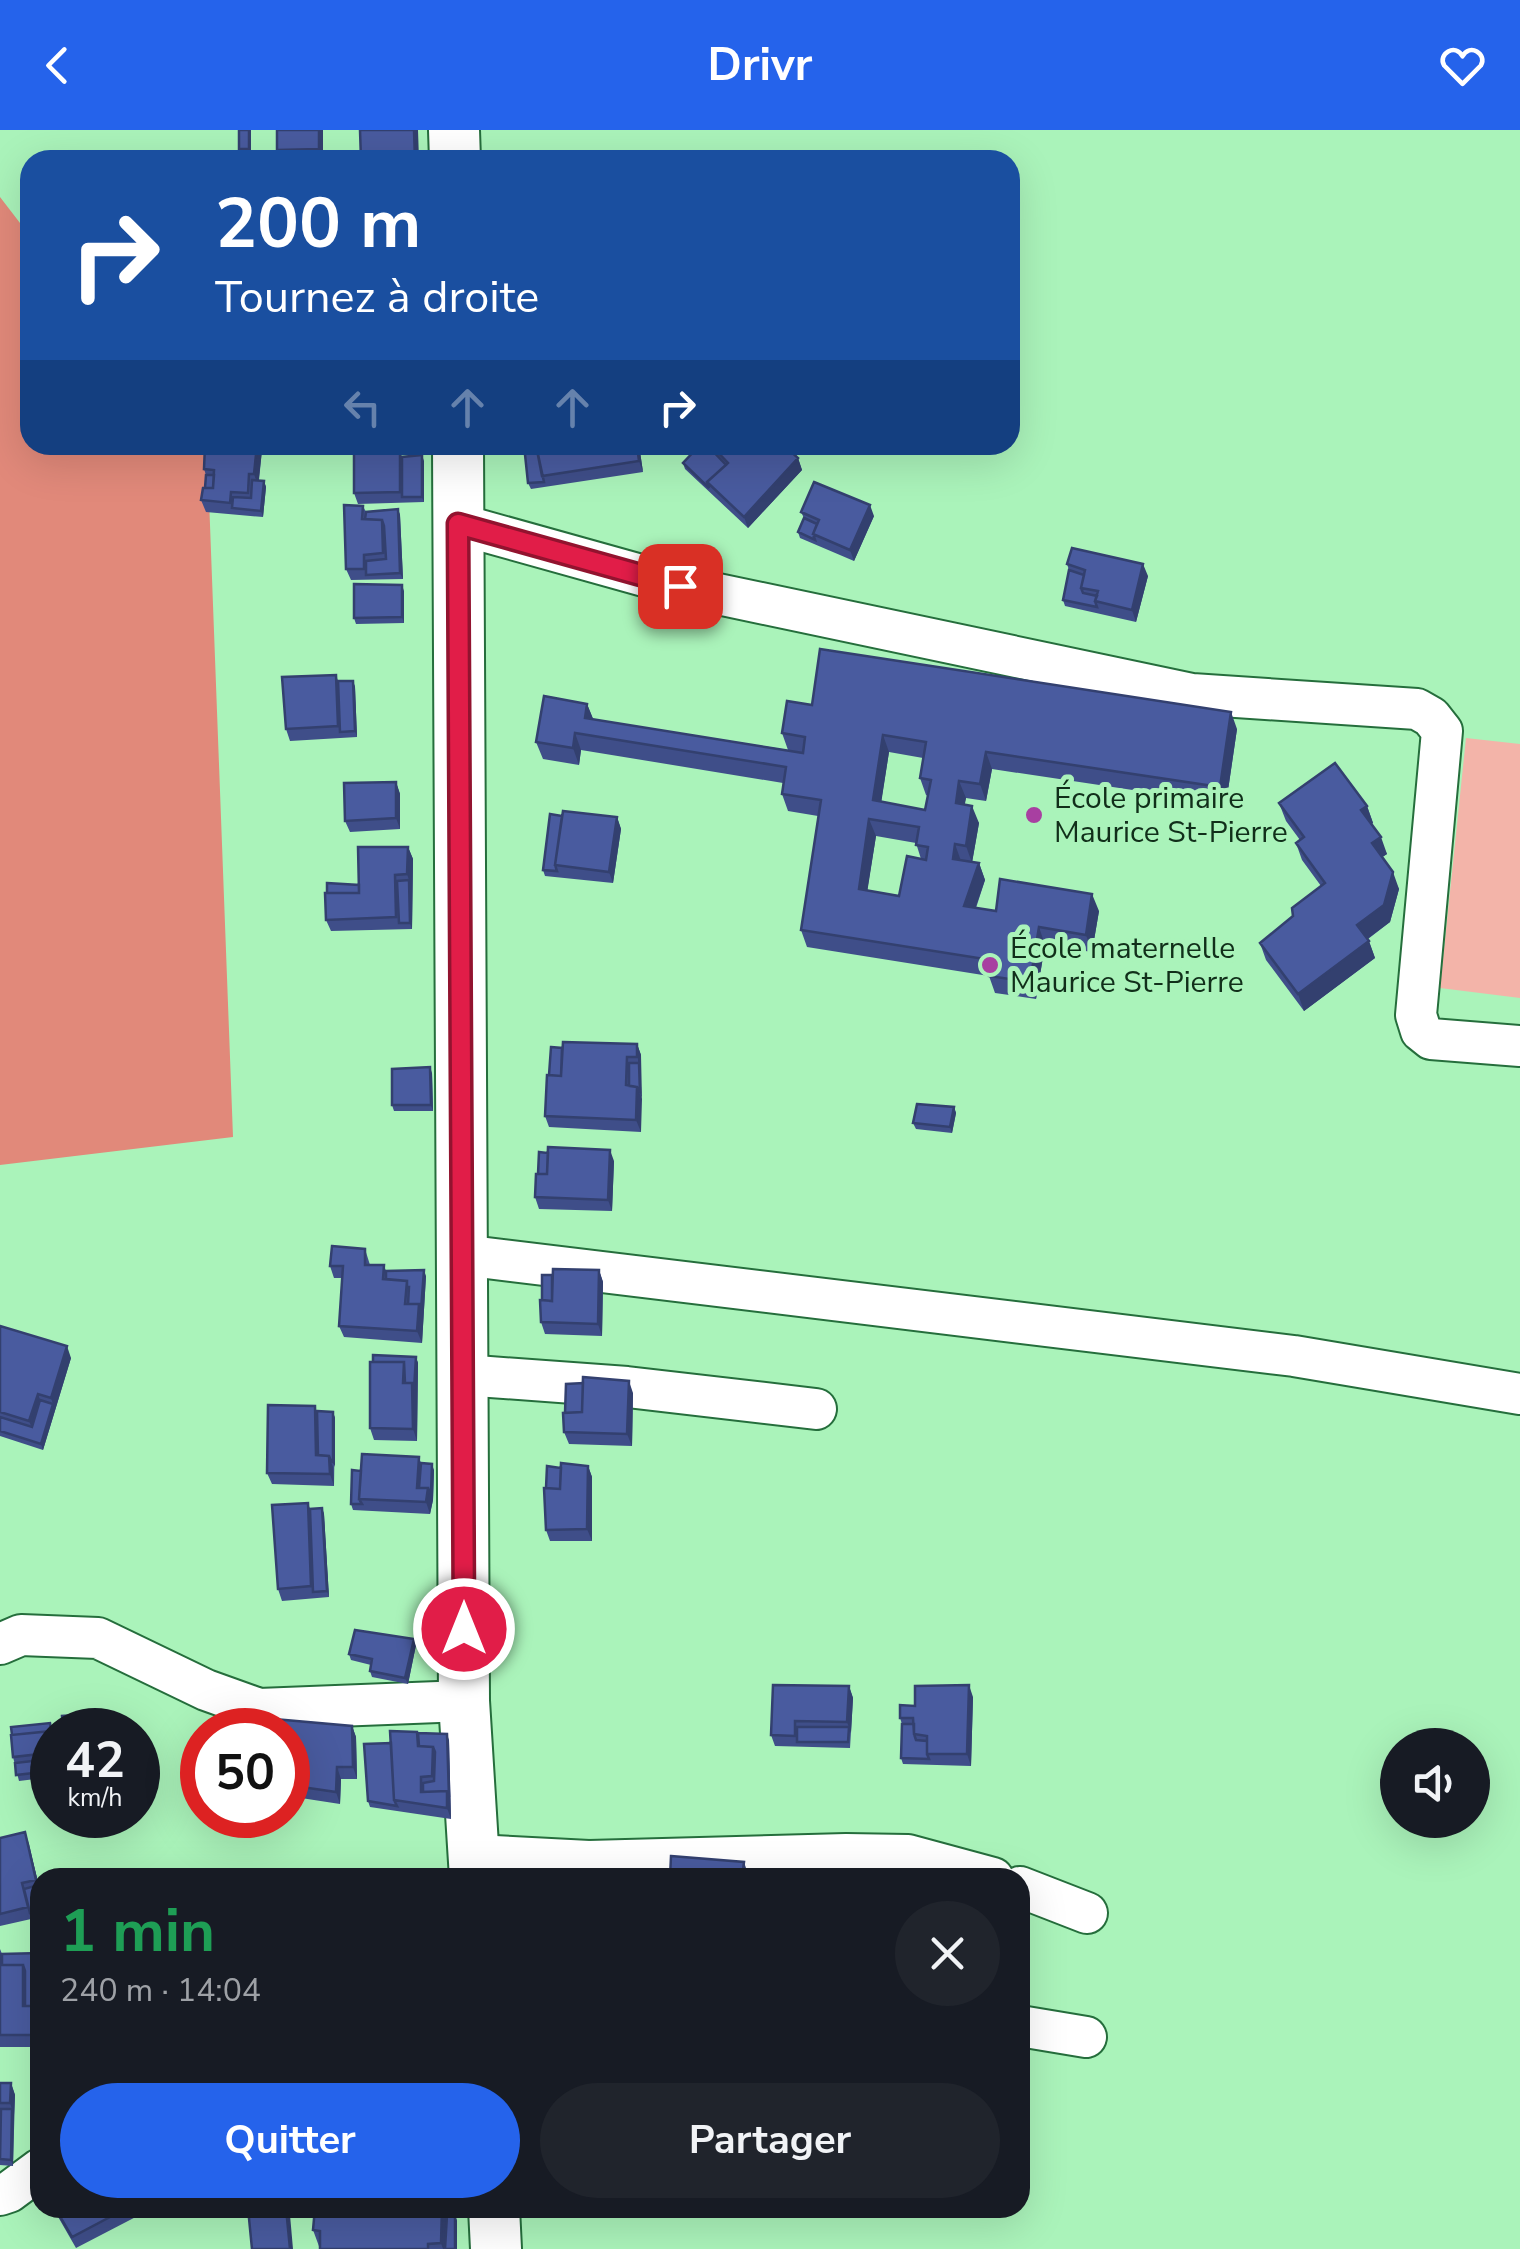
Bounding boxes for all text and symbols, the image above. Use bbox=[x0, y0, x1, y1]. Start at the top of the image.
text: Drivr bbox=[708, 35, 812, 96]
icon: back bbox=[30, 38, 85, 93]
icon: heart bbox=[1435, 38, 1490, 93]
text: 200 m bbox=[215, 176, 421, 272]
icon: right bbox=[50, 190, 180, 320]
text: Tournez à droite bbox=[215, 267, 539, 328]
icon: left bbox=[335, 380, 390, 435]
icon: ahead bbox=[440, 380, 495, 435]
icon: ahead bbox=[545, 380, 600, 435]
icon: right bbox=[650, 380, 705, 435]
pin bbox=[638, 544, 723, 629]
icon: arrive bbox=[653, 559, 708, 614]
place label: École primaire Maurice St-Pierre bbox=[1054, 778, 1288, 853]
marker: École primaire Maurice St-Pierre bbox=[1023, 804, 1045, 826]
place label: École maternelle Maurice St-Pierre bbox=[1010, 928, 1244, 1003]
marker: École maternelle Maurice St-Pierre bbox=[979, 954, 1001, 976]
position arrow bbox=[412, 1577, 516, 1681]
speed limit sign: 50 bbox=[180, 1708, 310, 1838]
text: 42 bbox=[65, 1726, 125, 1795]
map controls bbox=[1380, 1728, 1490, 1838]
button: sound bbox=[1380, 1728, 1490, 1838]
text: km/h bbox=[67, 1781, 123, 1815]
text: 1 min bbox=[60, 1890, 215, 1972]
button: close bbox=[895, 1901, 1000, 2006]
text: 240 m · 14:04 bbox=[60, 1969, 261, 2012]
button: Quitter bbox=[60, 2083, 520, 2198]
button: Partager bbox=[540, 2083, 1000, 2198]

